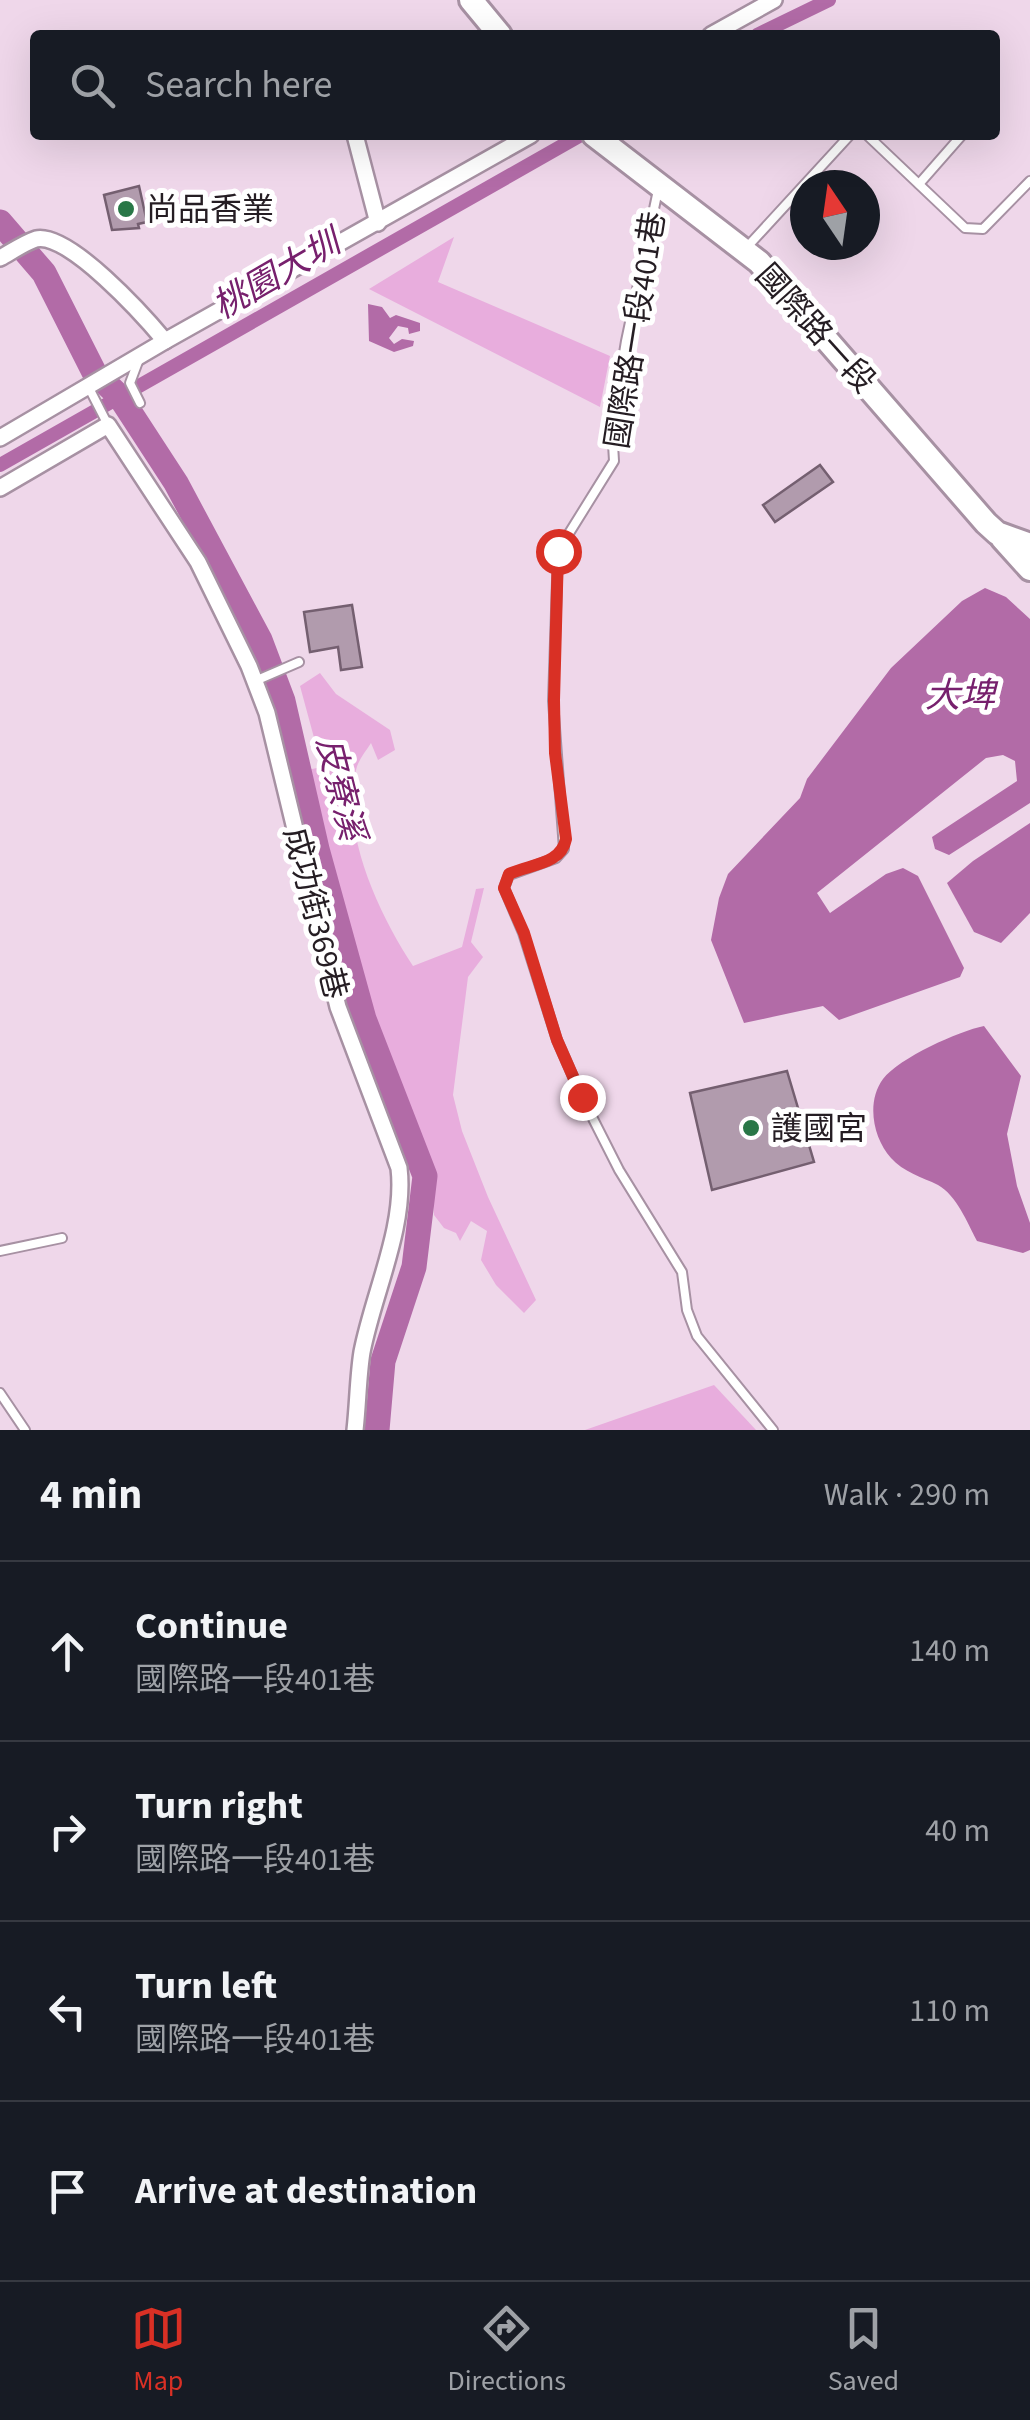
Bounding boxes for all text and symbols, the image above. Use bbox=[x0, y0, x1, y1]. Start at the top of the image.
search box bbox=[30, 30, 1000, 140]
icon: search bbox=[65, 58, 120, 113]
text: Search here bbox=[145, 58, 332, 112]
north arrow bbox=[790, 170, 880, 260]
place label: 尚品香業 bbox=[146, 187, 274, 233]
marker: 尚品香業 bbox=[115, 198, 137, 220]
street label: 國際路一段401巷 bbox=[595, 208, 677, 452]
water label: 桃園大圳 bbox=[203, 216, 354, 332]
street label: 國際路一段 bbox=[745, 254, 886, 404]
route start bbox=[536, 529, 582, 575]
water label: 大埤 bbox=[925, 671, 999, 721]
water label: 皮寮溪 bbox=[303, 731, 378, 850]
street label: 成功街369巷 bbox=[271, 822, 359, 1004]
route end bbox=[560, 1075, 606, 1121]
place label: 護國宮 bbox=[771, 1106, 867, 1152]
marker: 護國宮 bbox=[740, 1117, 762, 1139]
text: 4 min bbox=[40, 1465, 142, 1525]
text: Walk · 290 m bbox=[824, 1472, 990, 1518]
text: Continue bbox=[135, 1599, 288, 1653]
icon: ahead bbox=[40, 1624, 95, 1679]
text: 140 m bbox=[909, 1628, 990, 1674]
text: 國際路一段401巷 bbox=[135, 1657, 375, 1703]
text: Turn right bbox=[135, 1779, 303, 1833]
icon: right bbox=[40, 1804, 95, 1859]
text: 40 m bbox=[925, 1808, 990, 1854]
text: 國際路一段401巷 bbox=[135, 1837, 375, 1883]
text: Turn left bbox=[135, 1959, 277, 2013]
icon: left bbox=[40, 1984, 95, 2039]
text: 110 m bbox=[909, 1988, 990, 2034]
text: 國際路一段401巷 bbox=[135, 2017, 375, 2063]
icon: arrive bbox=[40, 2164, 95, 2219]
text: Arrive at destination bbox=[135, 2164, 477, 2218]
tab: Map bbox=[131, 2301, 186, 2401]
tab: Directions bbox=[448, 2301, 566, 2401]
tab: Saved bbox=[828, 2301, 899, 2401]

